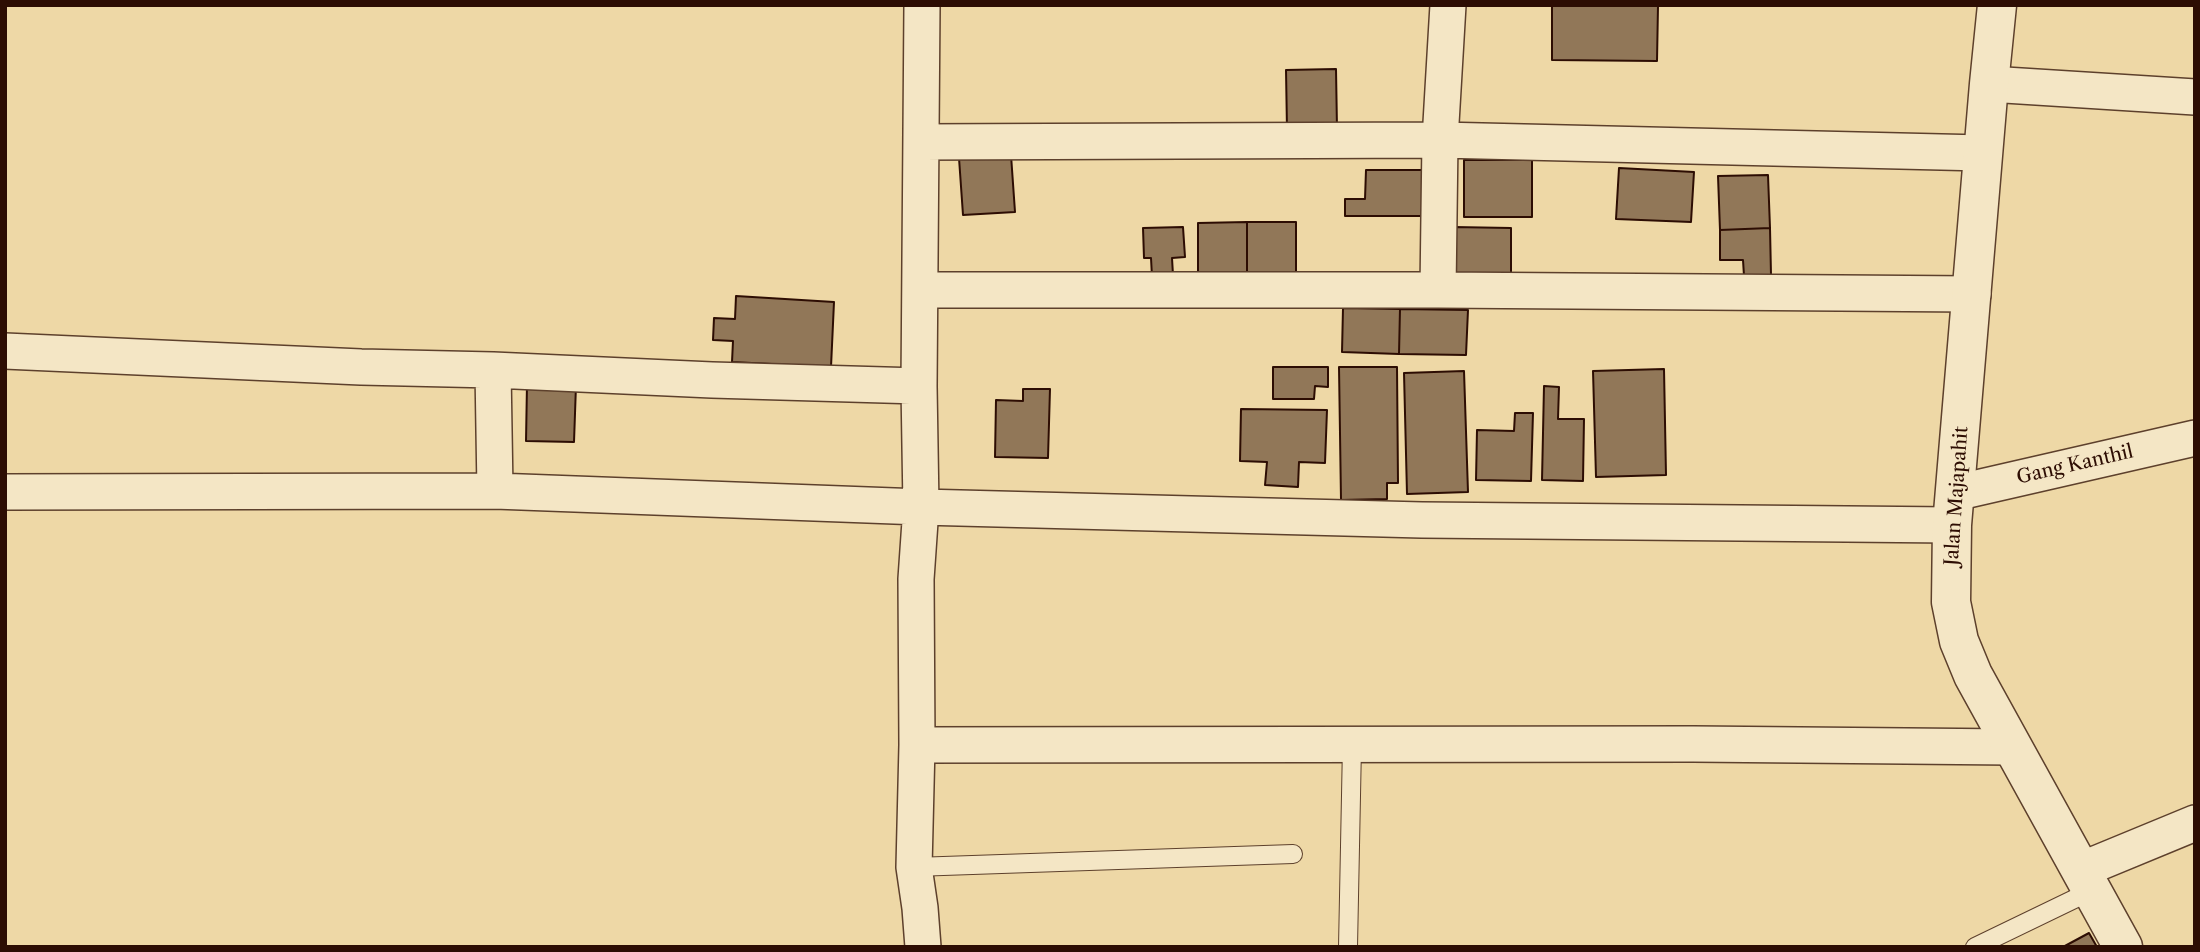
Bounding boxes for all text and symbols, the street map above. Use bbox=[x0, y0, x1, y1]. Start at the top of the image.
street label: Jalan Majapahit bbox=[1941, 426, 1973, 566]
street label: Gang Kanthil bbox=[2014, 441, 2136, 489]

